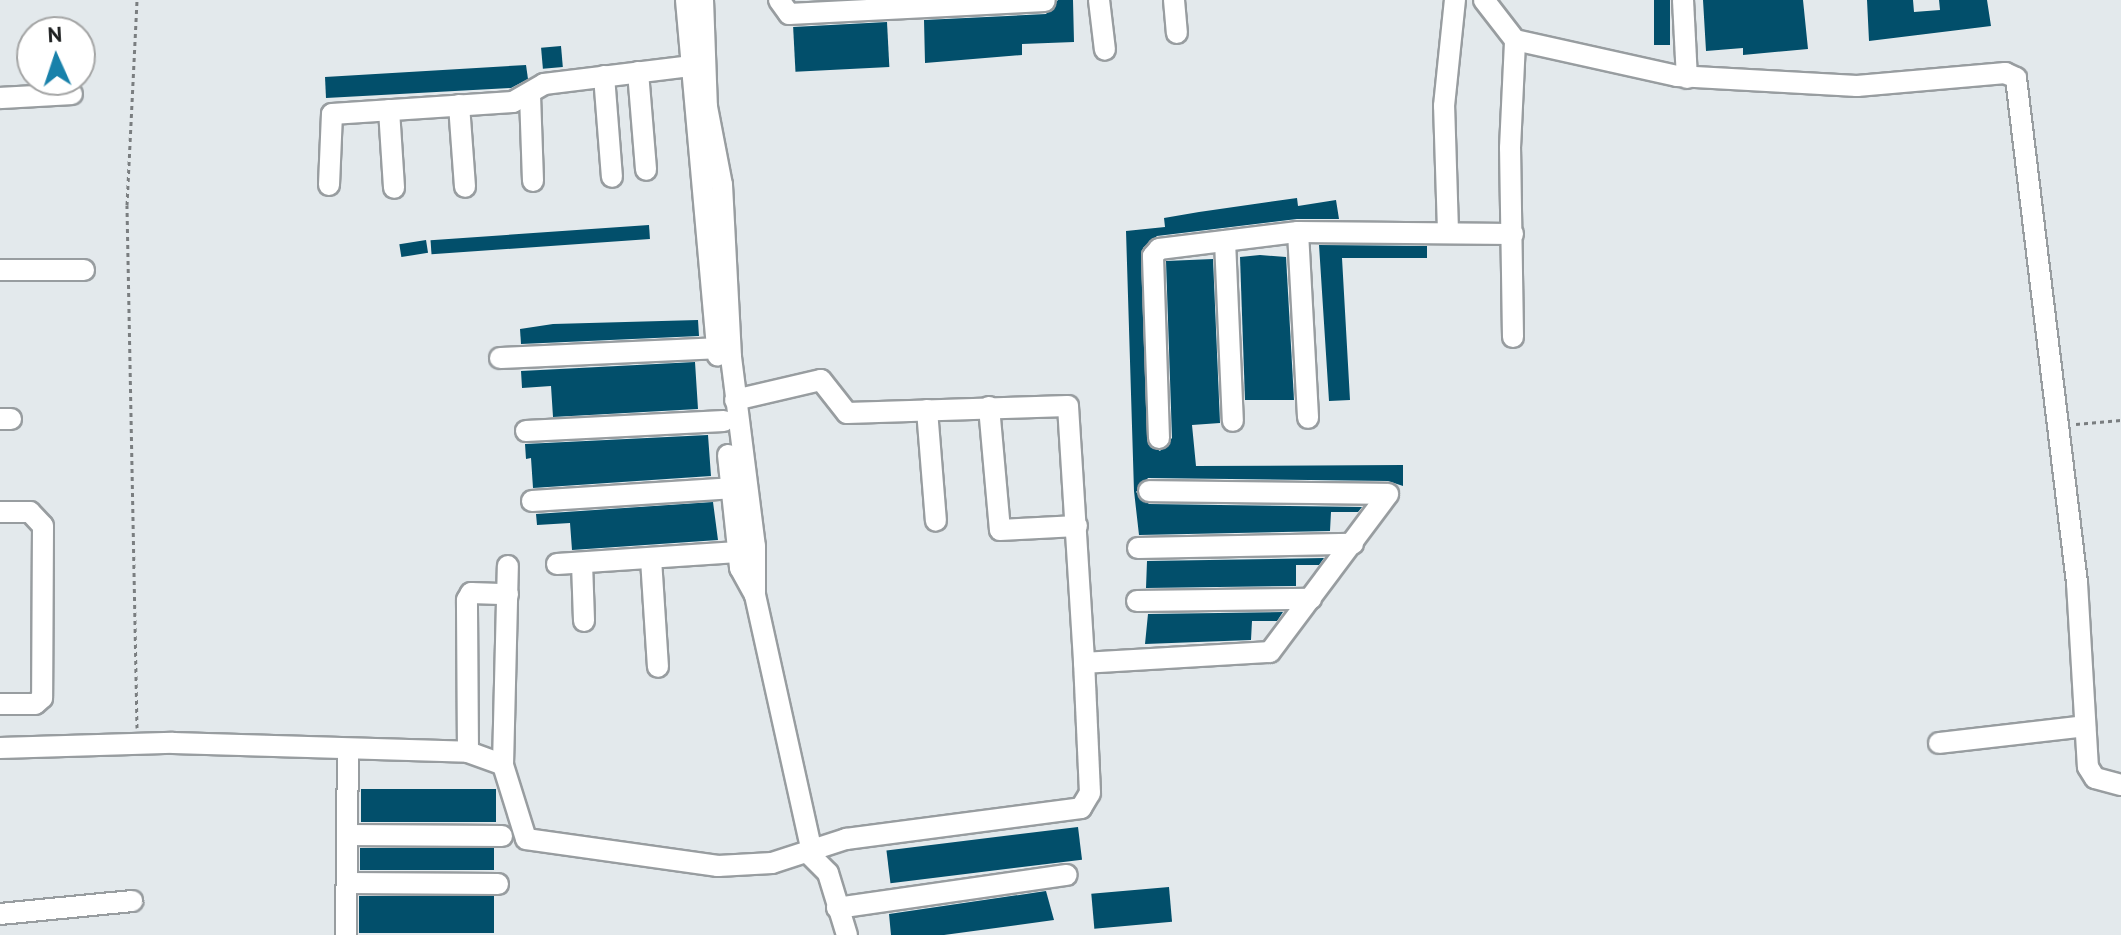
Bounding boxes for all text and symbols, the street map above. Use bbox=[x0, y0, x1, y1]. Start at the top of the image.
north arrow bbox=[16, 16, 96, 96]
text: N bbox=[47, 20, 63, 48]

